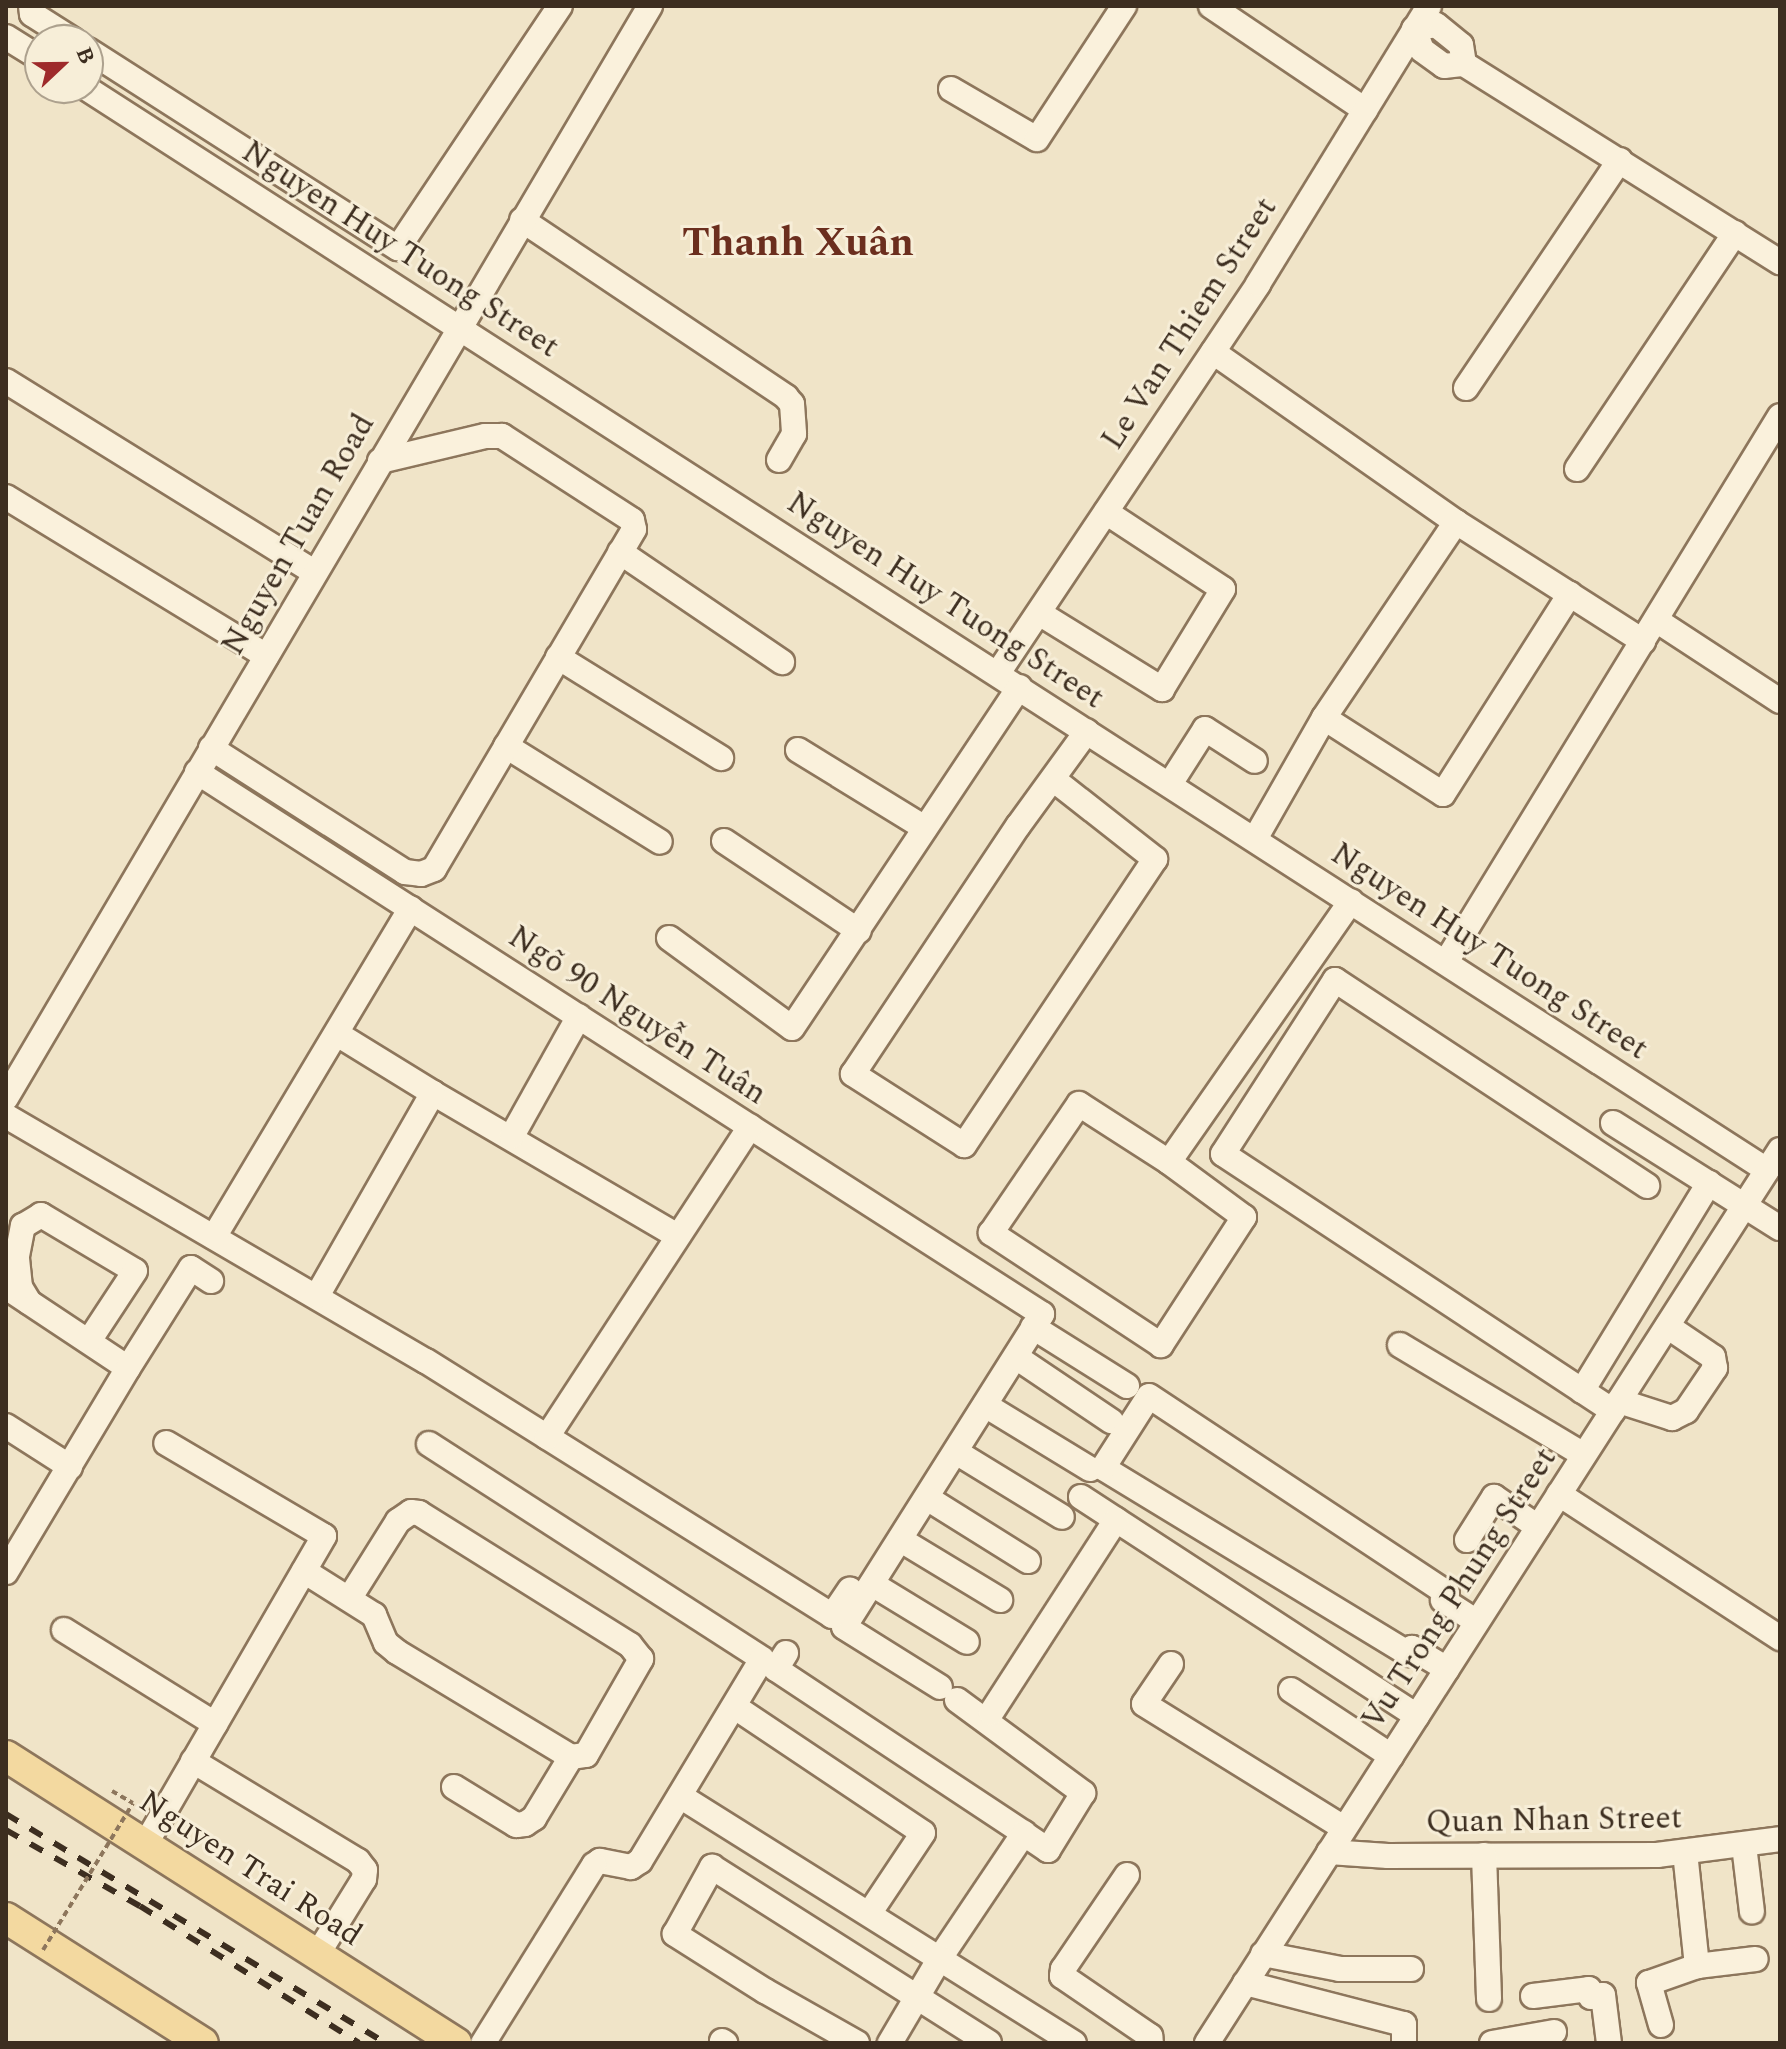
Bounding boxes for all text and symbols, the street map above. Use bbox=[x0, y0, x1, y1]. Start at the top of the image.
north arrow bbox=[24, 24, 104, 104]
text: B bbox=[67, 42, 103, 69]
street label: Nguyen Huy Tuong Street bbox=[234, 133, 566, 367]
street label: Le Van Thiem Street bbox=[1094, 191, 1286, 457]
district label: Thanh Xuân bbox=[682, 220, 914, 268]
street label: Nguyen Tuan Road bbox=[214, 408, 384, 662]
street label: Nguyen Huy Tuong Street bbox=[779, 484, 1111, 718]
street label: Nguyen Huy Tuong Street bbox=[1323, 835, 1655, 1069]
street label: Ngõ 90 Nguyễn Tuân bbox=[501, 918, 773, 1114]
street label: Vu Trong Phung Street bbox=[1354, 1441, 1566, 1737]
street label: Nguyen Trai Road bbox=[131, 1783, 369, 1955]
street label: Quan Nhan Street bbox=[1426, 1800, 1682, 1842]

